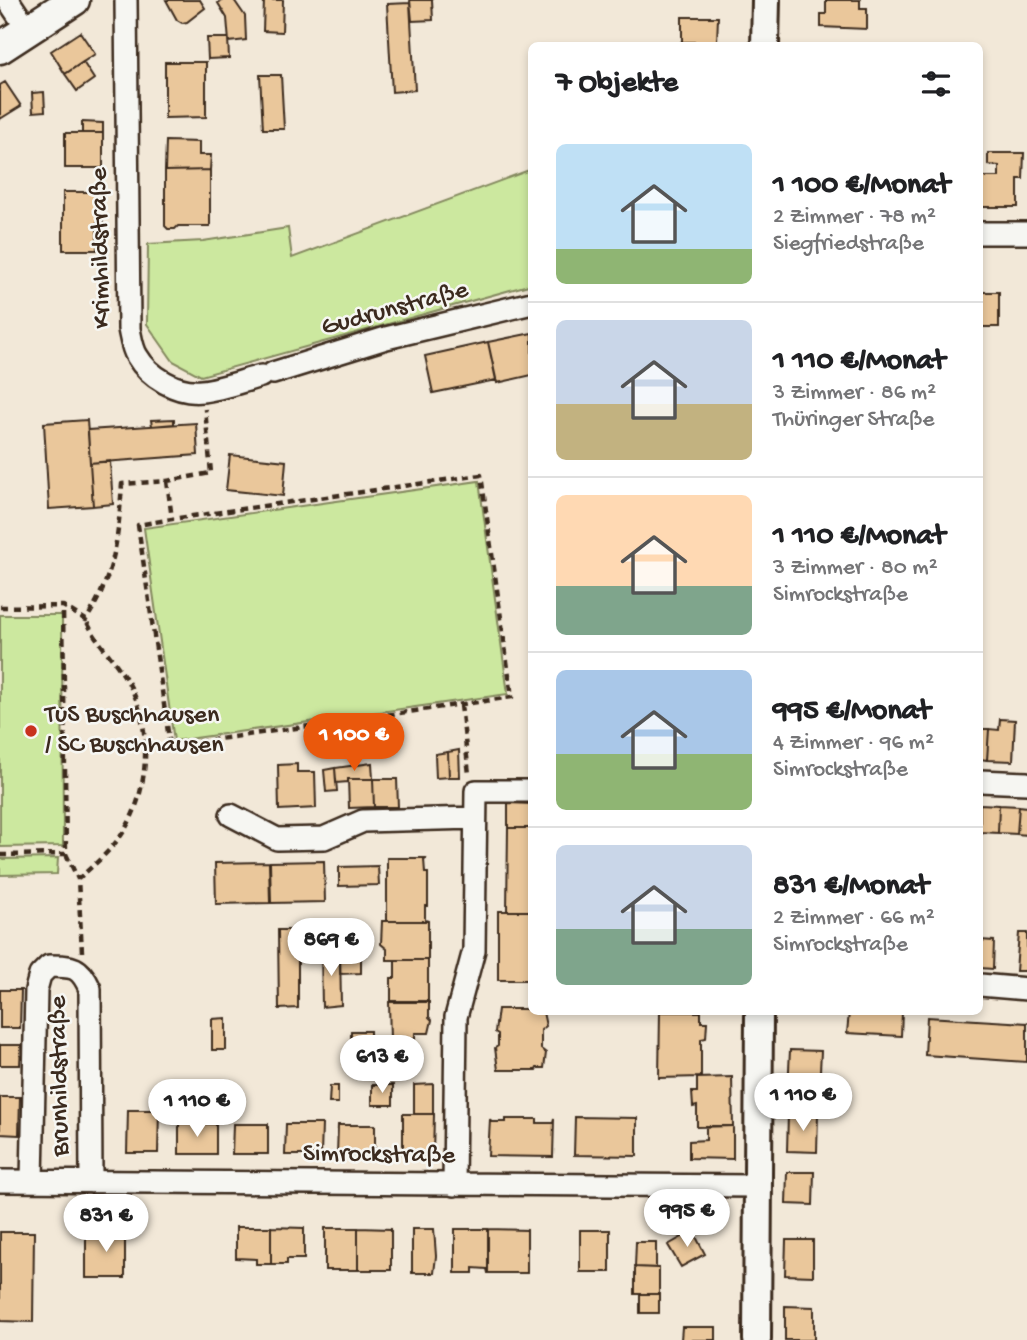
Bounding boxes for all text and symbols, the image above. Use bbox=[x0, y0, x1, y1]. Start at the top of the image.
icon: filters bbox=[917, 65, 955, 103]
text: 7 Objekte bbox=[556, 67, 678, 102]
street label: Krimhildstraße bbox=[85, 167, 119, 329]
text: 1 100 €/Monat bbox=[773, 169, 950, 204]
icon: home bbox=[612, 172, 696, 256]
text: 2 Zimmer · 78 m² bbox=[773, 204, 936, 231]
text: Siegfriedstraße bbox=[773, 231, 924, 258]
street label: Gudrunstraße bbox=[318, 275, 472, 344]
text: 1 110 €/Monat bbox=[773, 345, 945, 380]
icon: home bbox=[612, 348, 696, 432]
text: 3 Zimmer · 86 m² bbox=[773, 380, 936, 407]
text: Thüringer Straße bbox=[773, 407, 934, 434]
text: 1 110 €/Monat bbox=[773, 520, 945, 555]
icon: home bbox=[612, 523, 696, 607]
text: 3 Zimmer · 80 m² bbox=[773, 555, 938, 582]
text: Simrockstraße bbox=[773, 582, 908, 609]
text: 995 €/Monat bbox=[773, 695, 931, 730]
icon: home bbox=[612, 698, 696, 782]
place label: TuS Buschhausen / SC Buschhausen bbox=[43, 701, 224, 762]
pin: 1 100 € bbox=[289, 714, 419, 773]
text: 1 100 € bbox=[319, 722, 389, 749]
marker: TuS Buschhausen / SC Buschhausen bbox=[23, 723, 39, 739]
text: 4 Zimmer · 96 m² bbox=[773, 730, 934, 757]
text: Simrockstraße bbox=[773, 757, 908, 784]
text: 831 €/Monat bbox=[773, 870, 929, 905]
icon: home bbox=[612, 873, 696, 957]
text: 2 Zimmer · 66 m² bbox=[773, 905, 935, 932]
pin: 869 € bbox=[282, 918, 380, 978]
text: 869 € bbox=[304, 927, 358, 954]
text: Simrockstraße bbox=[773, 932, 908, 959]
street label: Brunhildstraße bbox=[44, 995, 78, 1158]
pin: 613 € bbox=[333, 1036, 431, 1095]
text: 613 € bbox=[356, 1044, 408, 1071]
pin: 1 110 € bbox=[738, 1074, 868, 1133]
pin: 1 110 € bbox=[132, 1080, 262, 1139]
text: 1 110 € bbox=[770, 1082, 836, 1109]
text: 1 110 € bbox=[164, 1088, 230, 1115]
street label: Simrockstraße bbox=[303, 1139, 456, 1173]
pin: 995 € bbox=[638, 1190, 736, 1249]
pin: 831 € bbox=[57, 1194, 155, 1254]
text: 995 € bbox=[660, 1198, 714, 1225]
text: 831 € bbox=[80, 1203, 132, 1230]

